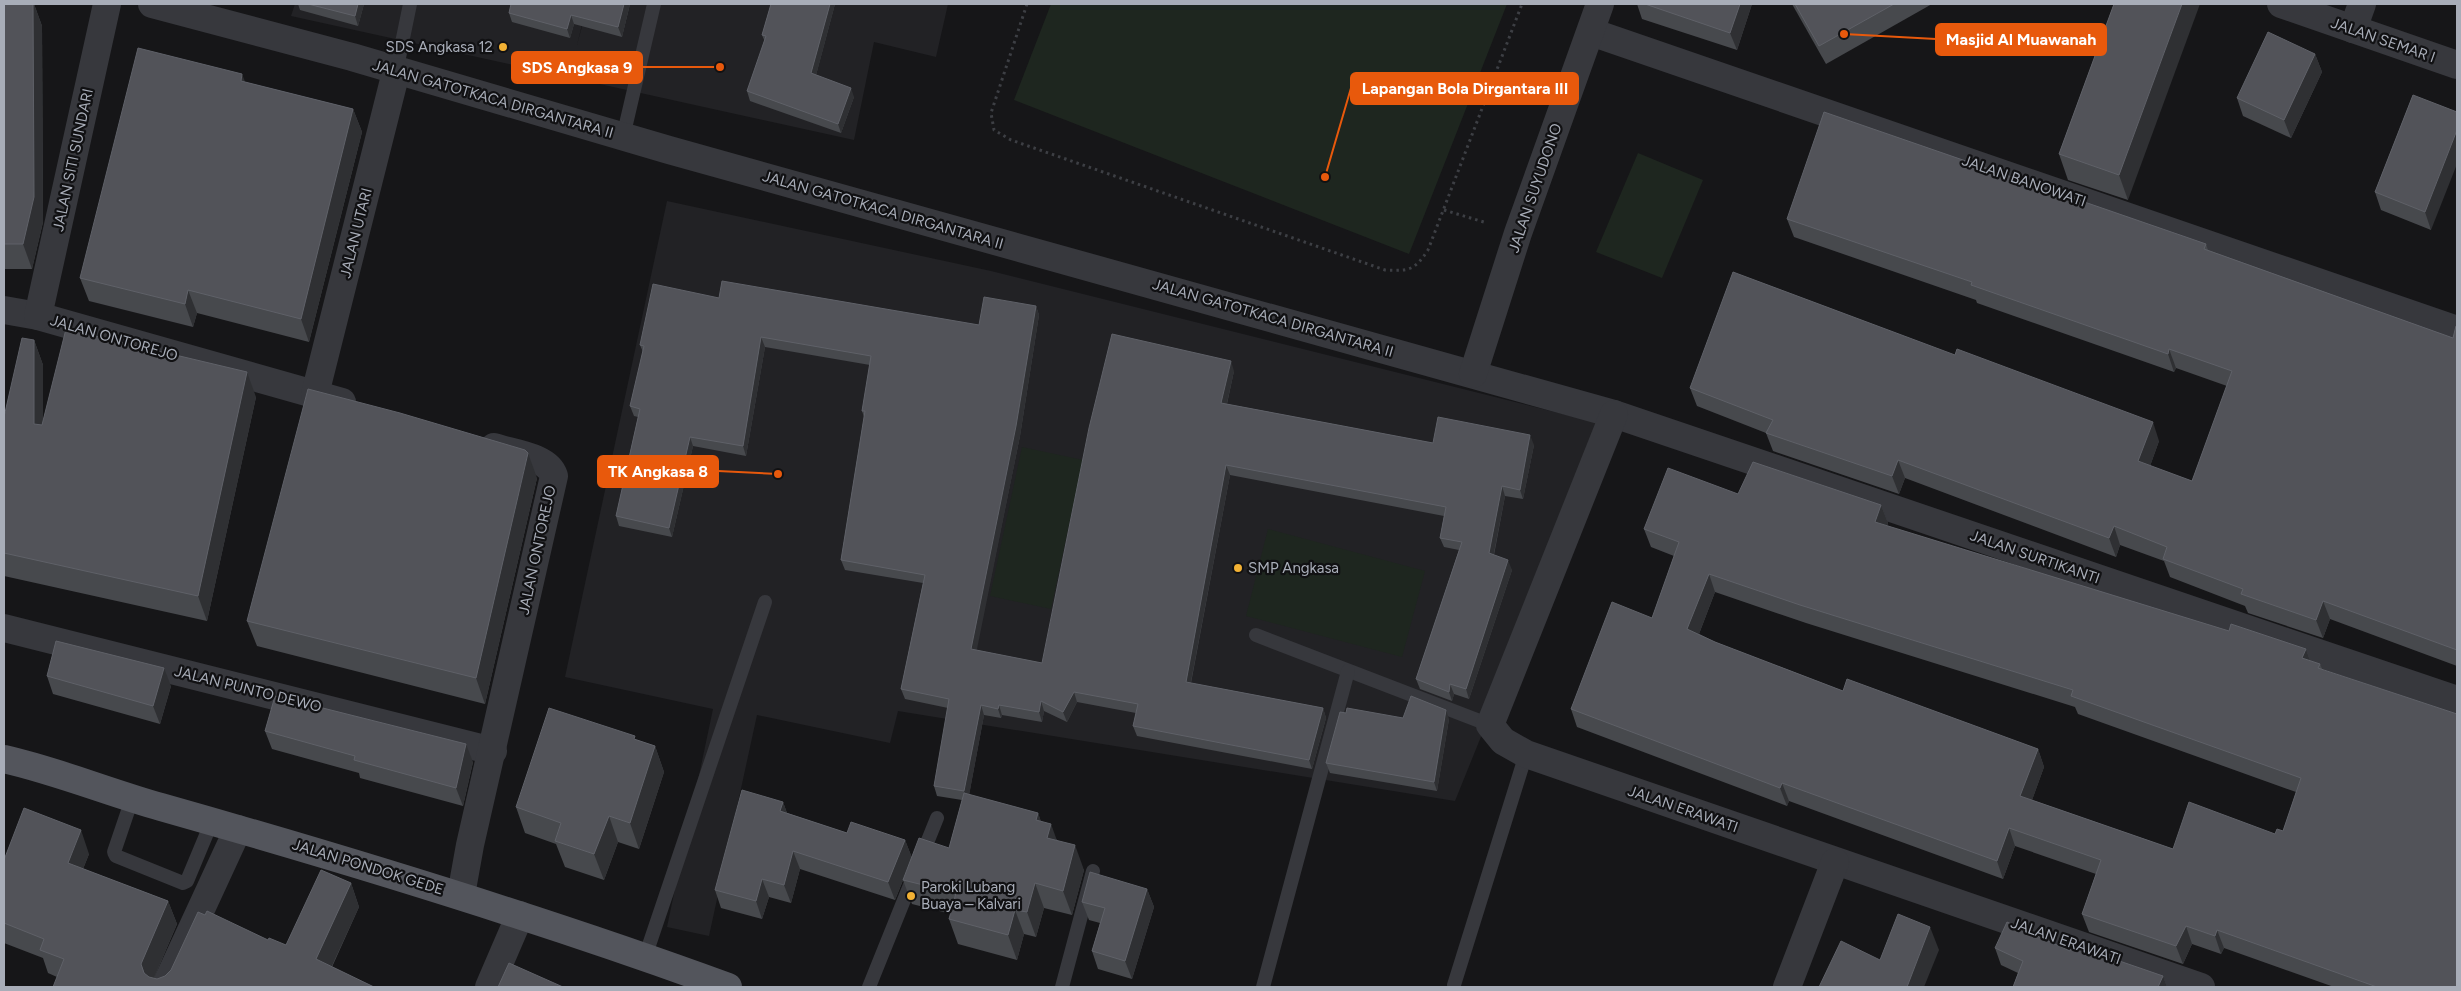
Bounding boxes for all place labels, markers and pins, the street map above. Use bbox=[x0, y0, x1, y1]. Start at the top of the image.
callout: Masjid Al Muawanah bbox=[1936, 24, 2106, 55]
place label: SDS Angkasa 12 bbox=[386, 38, 493, 56]
marker: SDS Angkasa 12 bbox=[497, 41, 509, 53]
callout: SDS Angkasa 9 bbox=[512, 52, 642, 83]
callout: Lapangan Bola Dirgantara III bbox=[1351, 73, 1578, 104]
callout: TK Angkasa 8 bbox=[598, 456, 718, 487]
place label: SMP Angkasa bbox=[1248, 559, 1339, 577]
marker: SMP Angkasa bbox=[1232, 562, 1244, 574]
place label: Paroki Lubang Buaya – Kalvari bbox=[921, 878, 1021, 913]
marker: Paroki Lubang Buaya – Kalvari bbox=[905, 890, 917, 902]

